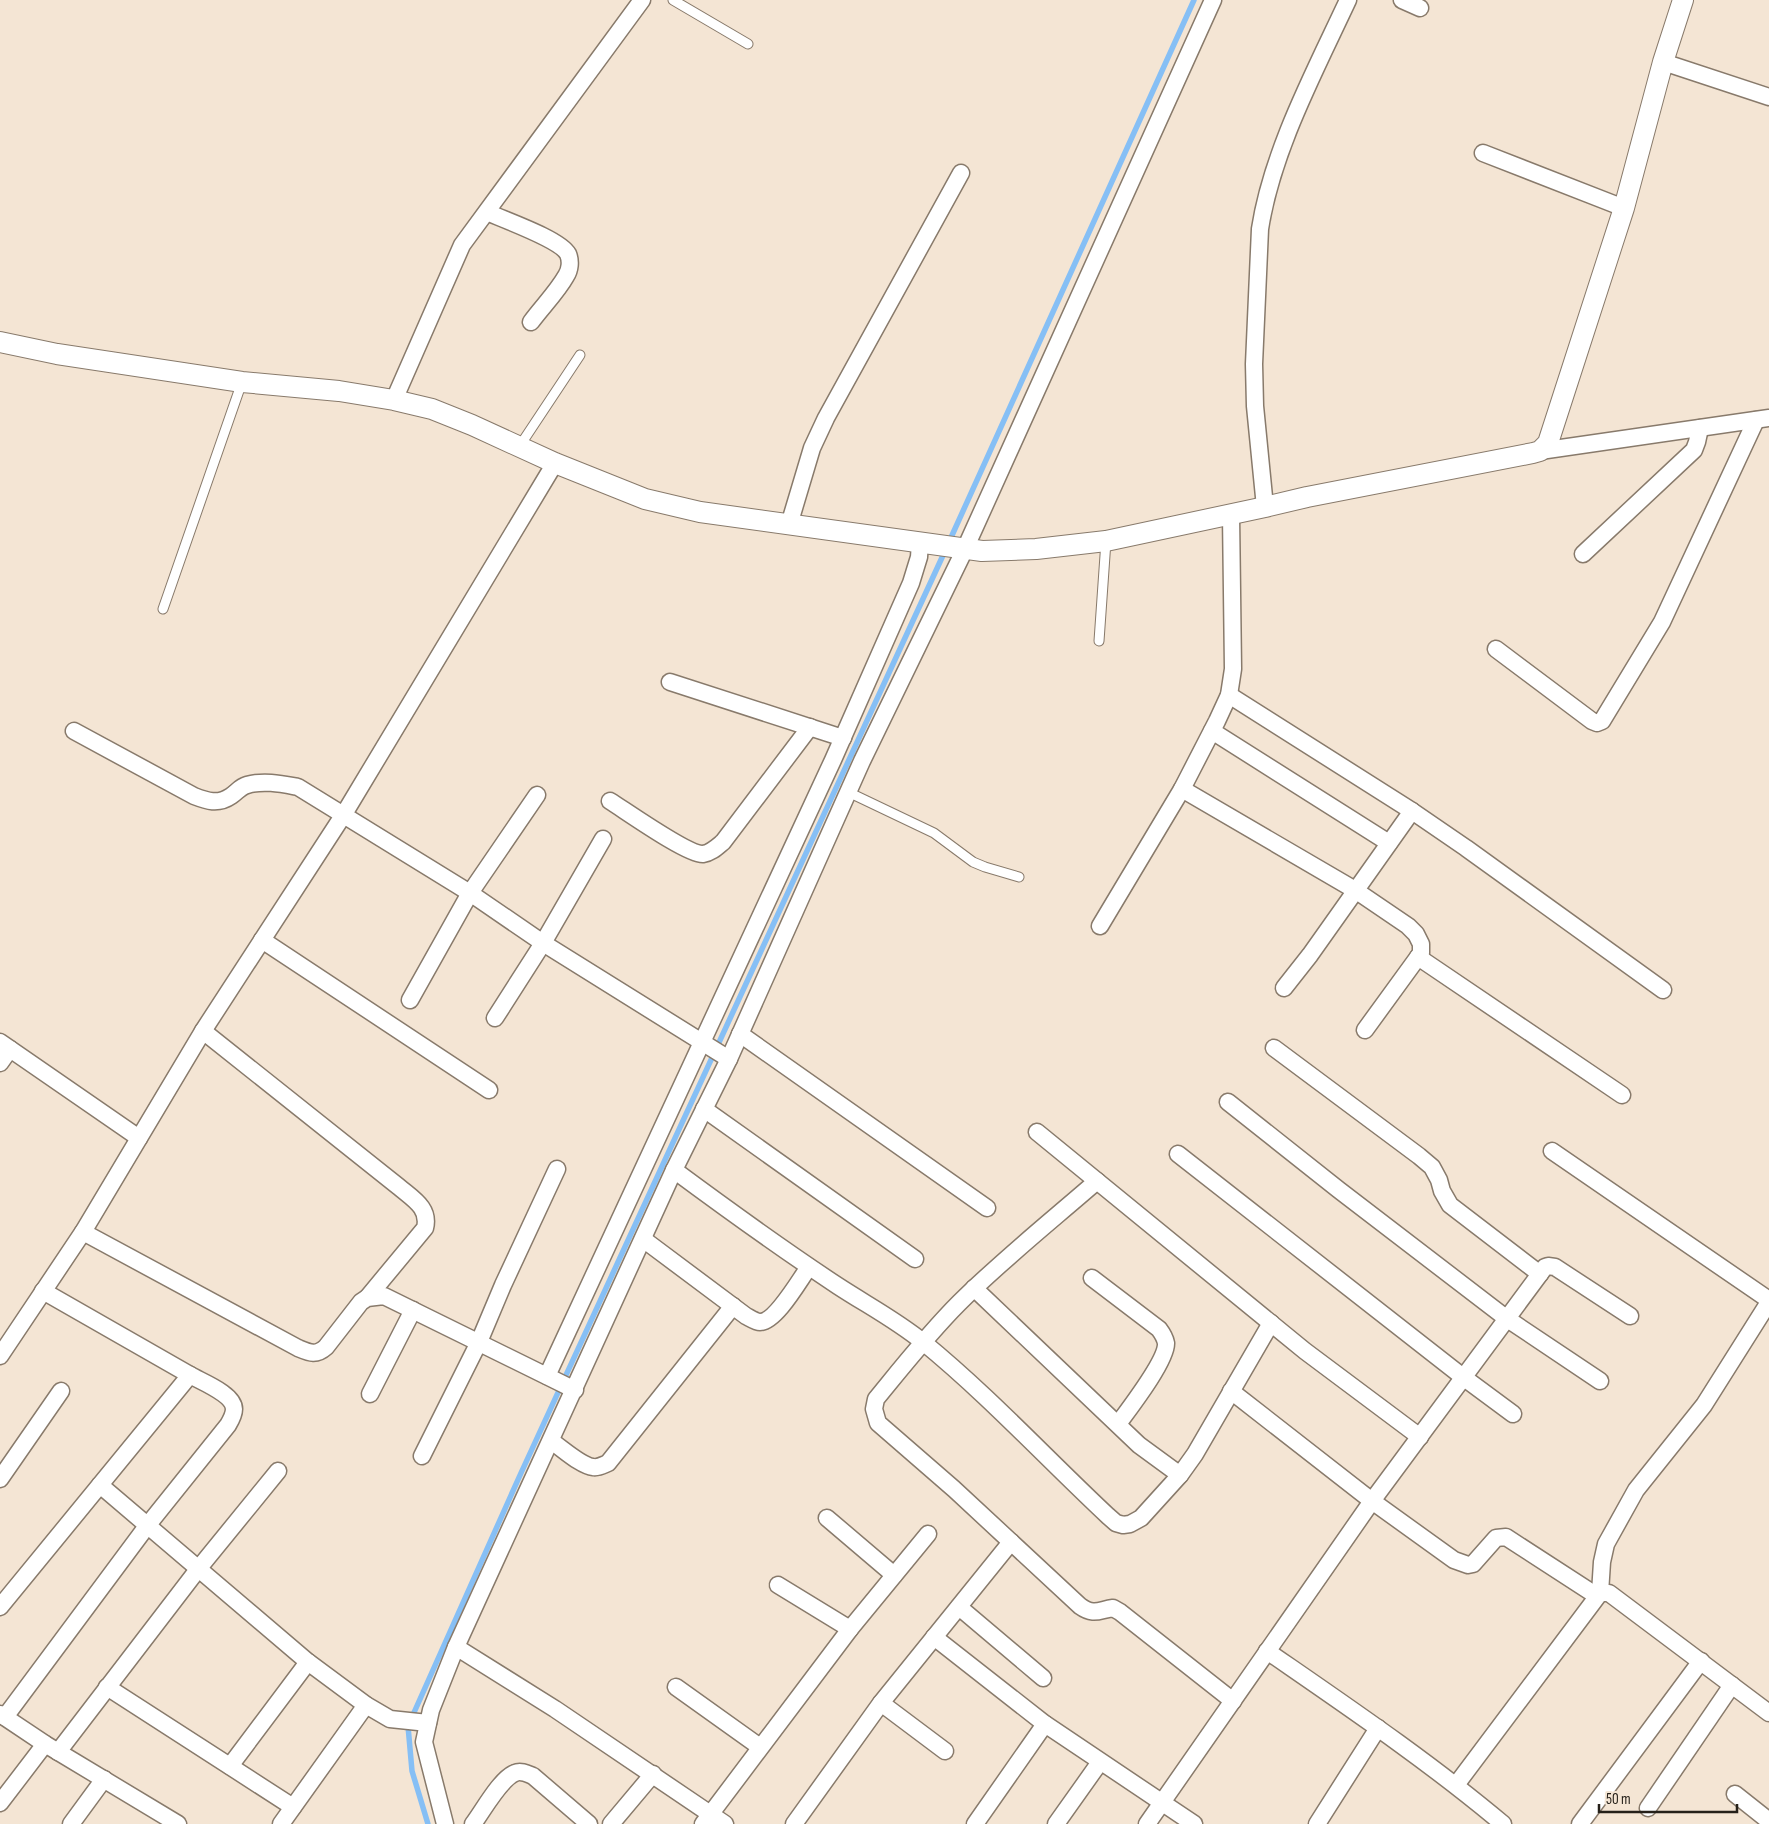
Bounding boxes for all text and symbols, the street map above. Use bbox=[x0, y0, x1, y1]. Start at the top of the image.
scale bar bbox=[1599, 1782, 1736, 1814]
text: 50 m bbox=[1606, 1790, 1631, 1809]

